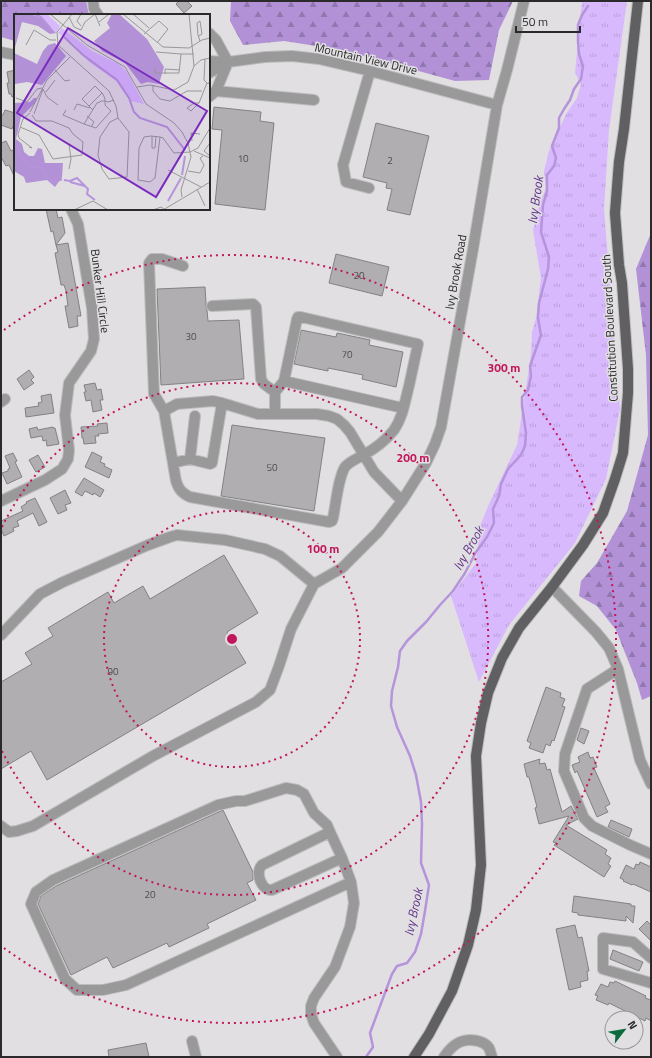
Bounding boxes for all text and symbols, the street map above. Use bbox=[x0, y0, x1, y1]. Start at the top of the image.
scale bar bbox=[516, 8, 580, 34]
text: 50 m bbox=[522, 12, 548, 31]
inset map bbox=[14, 14, 210, 210]
street label: Mountain View Drive bbox=[313, 37, 419, 80]
house number: 10 bbox=[237, 151, 249, 166]
house number: 2 bbox=[387, 153, 393, 168]
water label: Ivy Brook bbox=[522, 173, 549, 225]
street label: Ivy Brook Road bbox=[440, 233, 471, 311]
street label: Bunker Hill Circle bbox=[86, 248, 115, 334]
street label: Constitution Boulevard South bbox=[596, 254, 623, 402]
house number: 20 bbox=[353, 268, 365, 283]
house number: 30 bbox=[185, 329, 197, 344]
house number: 70 bbox=[341, 347, 353, 362]
text: 300 m bbox=[488, 358, 520, 377]
text: 200 m bbox=[397, 448, 429, 467]
house number: 50 bbox=[266, 460, 278, 475]
water label: Ivy Brook bbox=[447, 520, 490, 574]
text: 100 m bbox=[307, 539, 339, 558]
centre of rings bbox=[225, 632, 239, 646]
house number: 90 bbox=[107, 664, 119, 679]
water label: Ivy Brook bbox=[398, 884, 428, 937]
house number: 20 bbox=[144, 887, 156, 902]
north arrow bbox=[604, 1010, 644, 1050]
text: N bbox=[624, 1017, 641, 1032]

